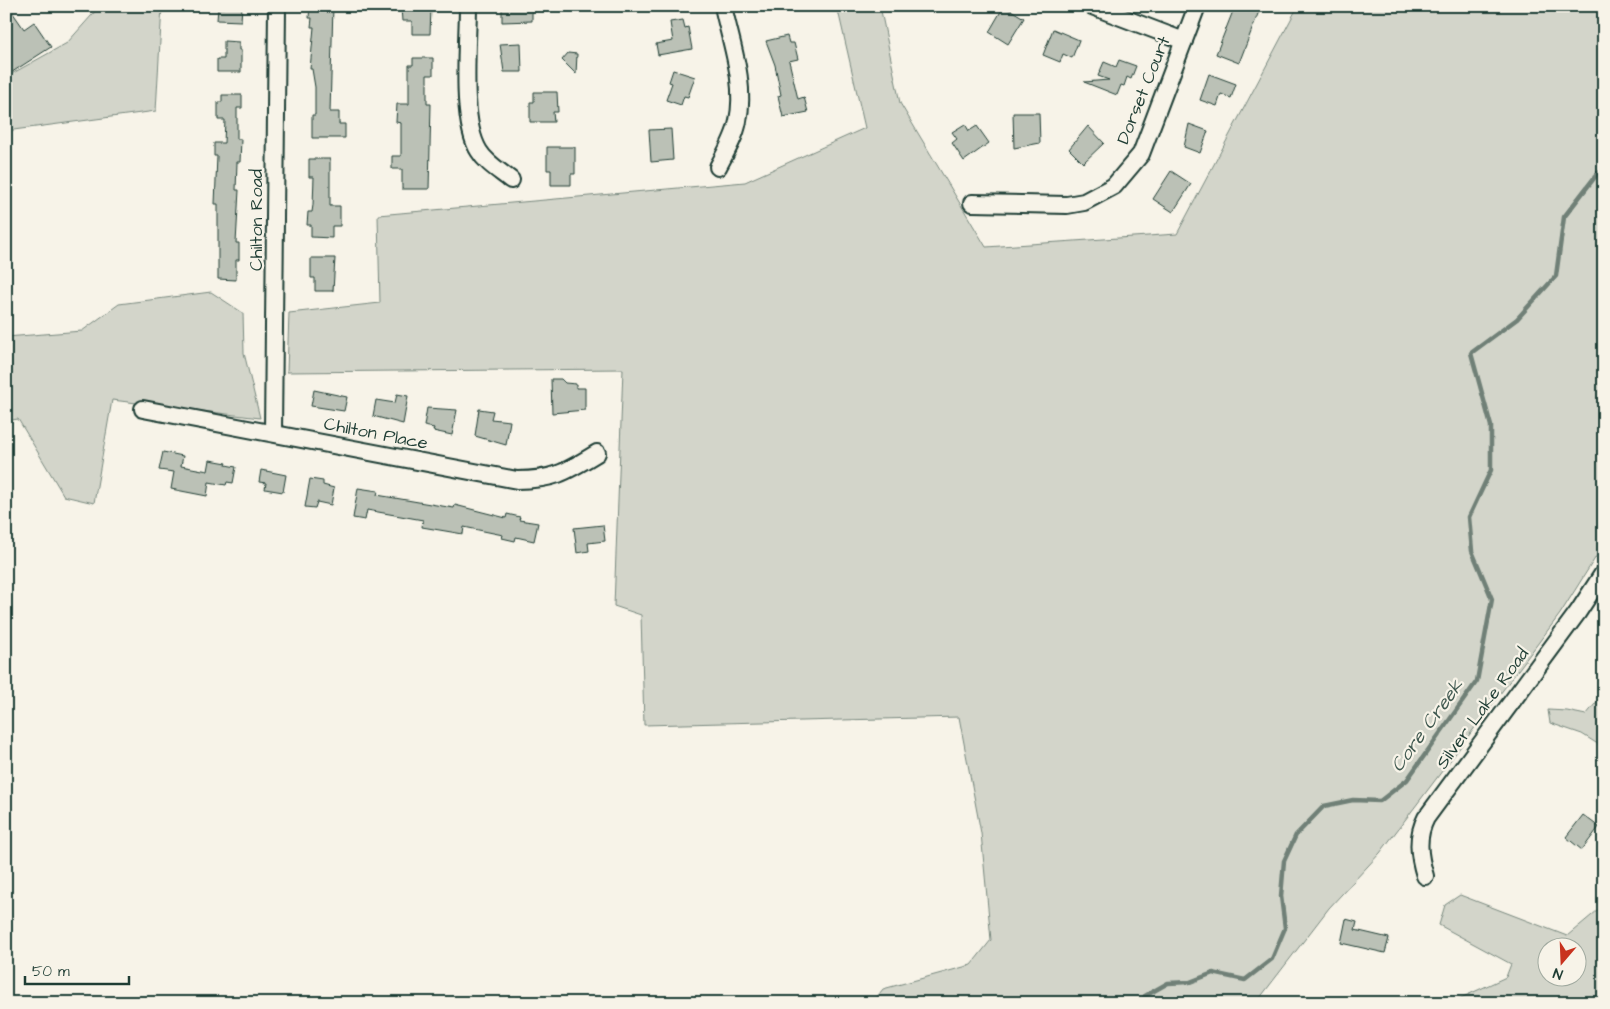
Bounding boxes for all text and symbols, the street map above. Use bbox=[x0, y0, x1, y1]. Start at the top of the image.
street label: Dorset Court bbox=[1110, 32, 1177, 148]
street label: Chilton Road bbox=[244, 169, 269, 271]
street label: Chilton Place bbox=[322, 411, 430, 456]
street label: Silver Lake Road bbox=[1430, 643, 1535, 774]
water label: Core Creek bbox=[1384, 674, 1470, 778]
north arrow bbox=[1538, 936, 1588, 986]
scale bar bbox=[25, 954, 129, 986]
text: 50 m bbox=[32, 961, 70, 982]
text: N bbox=[1550, 962, 1566, 984]

